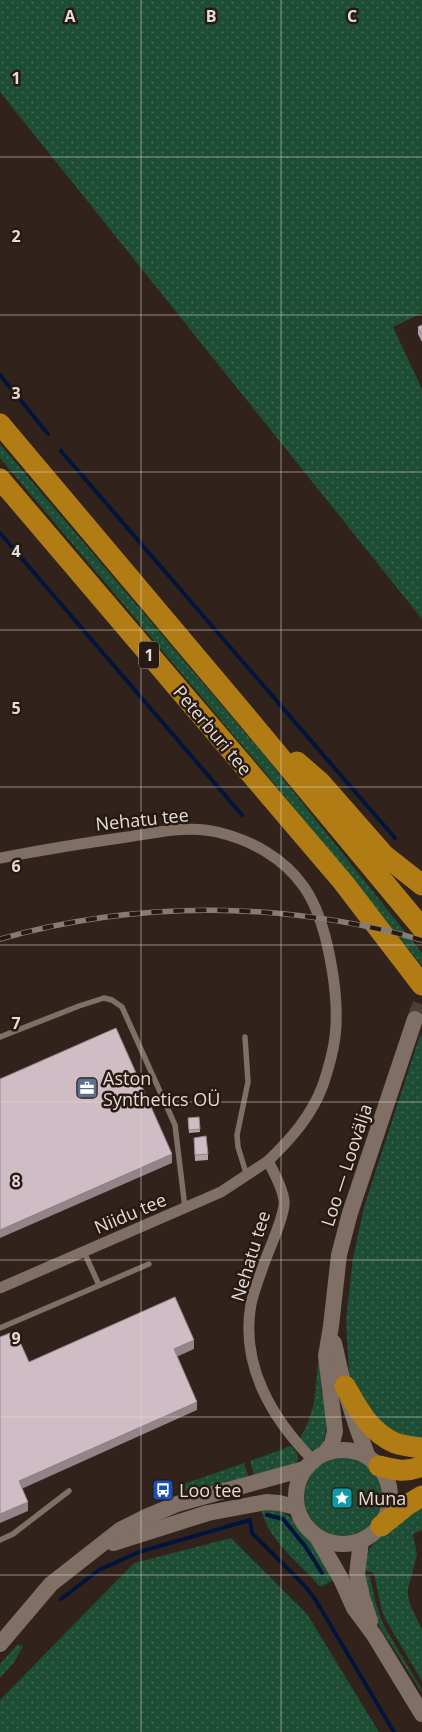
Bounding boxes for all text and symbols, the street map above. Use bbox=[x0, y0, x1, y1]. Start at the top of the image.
text: A bbox=[64, 5, 76, 27]
text: B bbox=[206, 5, 216, 27]
text: C bbox=[347, 5, 357, 27]
text: 1 bbox=[11, 67, 21, 89]
text: 2 bbox=[11, 225, 21, 247]
text: 3 bbox=[11, 382, 21, 404]
text: 4 bbox=[11, 540, 21, 562]
road number: 1 bbox=[139, 642, 159, 668]
street label: Peterburi tee bbox=[168, 680, 258, 780]
text: 5 bbox=[11, 697, 21, 719]
street label: Nehatu tee bbox=[94, 802, 190, 836]
text: 6 bbox=[11, 855, 21, 877]
text: 7 bbox=[11, 1012, 21, 1034]
place label: Aston Synthetics OÜ bbox=[103, 1066, 220, 1111]
office icon: Aston Synthetics OÜ bbox=[75, 1076, 99, 1100]
street label: Loo — Loovälja bbox=[315, 1101, 377, 1229]
text: 8 bbox=[11, 1170, 21, 1192]
street label: Niidu tee bbox=[90, 1187, 170, 1239]
street label: Nehatu tee bbox=[225, 1208, 275, 1304]
text: 9 bbox=[11, 1327, 21, 1349]
bus stop icon: Loo tee bbox=[151, 1478, 175, 1502]
place label: Loo tee bbox=[179, 1478, 241, 1502]
place icon: Muna bbox=[330, 1486, 354, 1510]
place label: Muna bbox=[358, 1486, 406, 1510]

